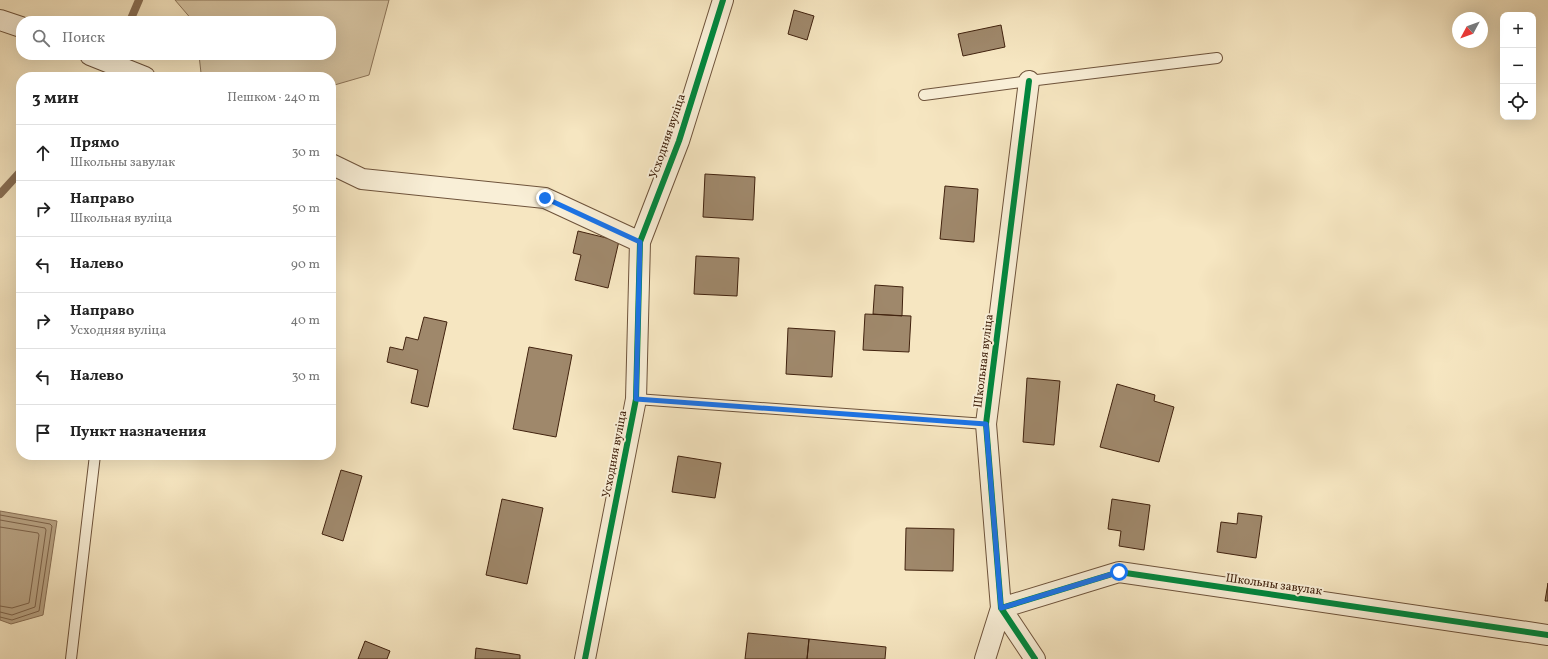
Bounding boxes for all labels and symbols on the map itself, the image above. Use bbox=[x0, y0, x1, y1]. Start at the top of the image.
north arrow bbox=[1452, 12, 1488, 48]
street label: Усходняя вуліца bbox=[646, 92, 690, 181]
route end bbox=[536, 189, 554, 207]
street label: Школьная вуліца bbox=[970, 313, 998, 409]
street label: Усходняя вуліца bbox=[599, 409, 631, 499]
route start bbox=[1110, 563, 1128, 581]
street label: Школьны завулак bbox=[1225, 570, 1324, 600]

